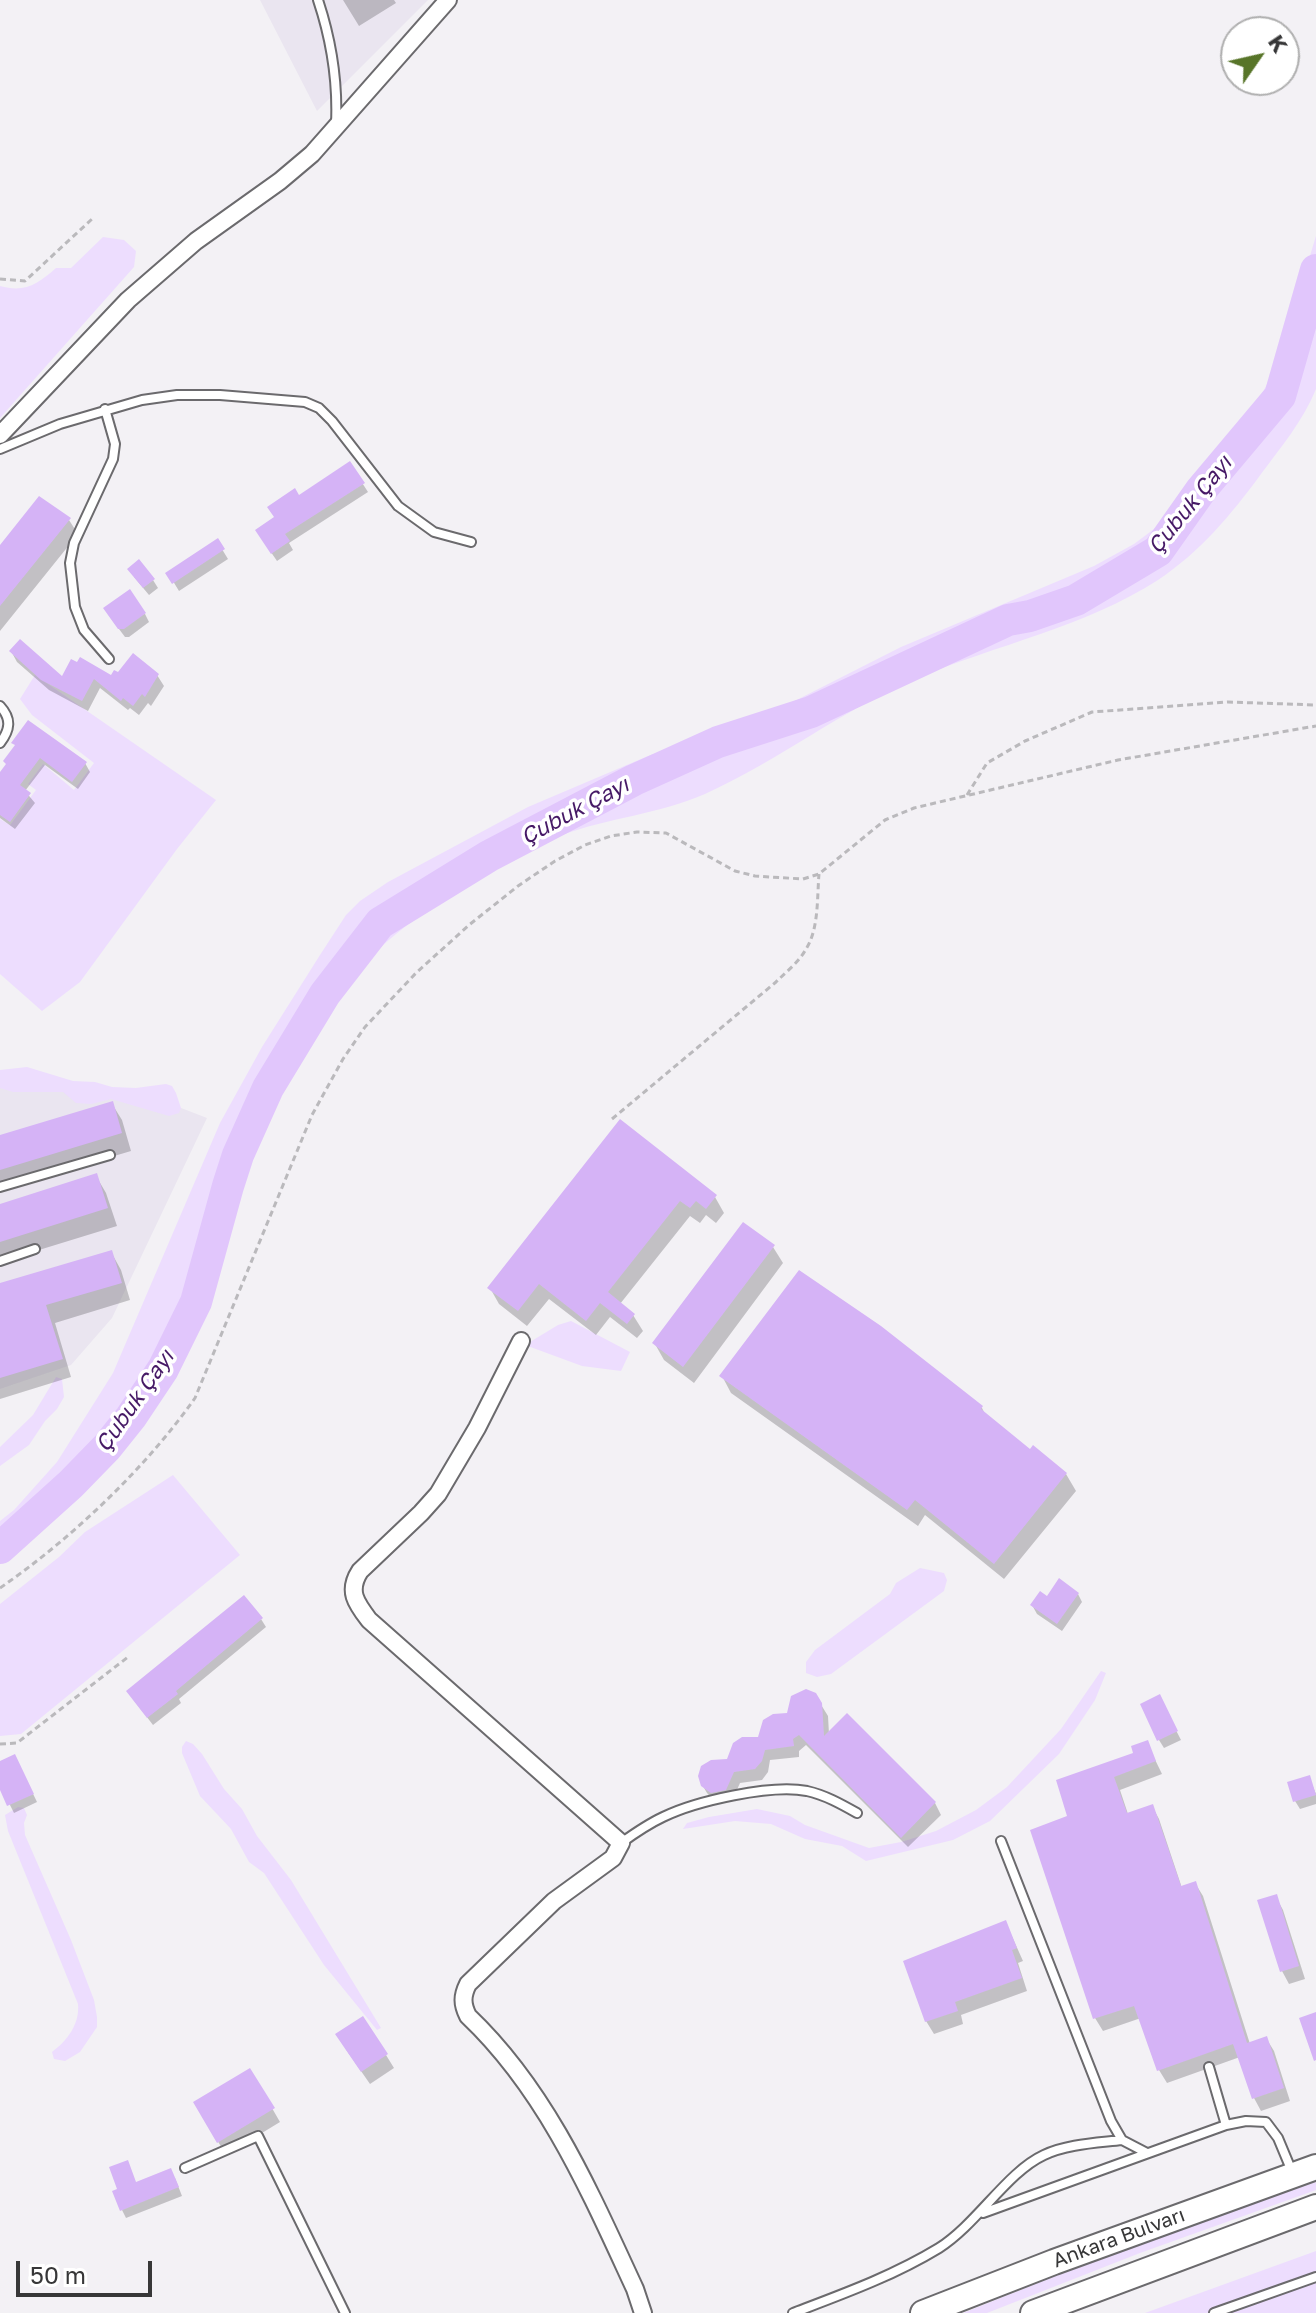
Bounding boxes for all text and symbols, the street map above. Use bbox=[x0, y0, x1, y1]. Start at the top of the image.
north arrow bbox=[1220, 16, 1300, 96]
text: K bbox=[1263, 29, 1294, 58]
water label: Çubuk Çayı bbox=[1143, 451, 1237, 559]
water label: Çubuk Çayı bbox=[517, 772, 633, 850]
water label: Çubuk Çayı bbox=[90, 1345, 180, 1457]
street label: Ankara Bulvarı bbox=[1050, 2203, 1188, 2273]
scale bar bbox=[20, 2245, 156, 2295]
text: 50 m bbox=[30, 2260, 86, 2289]

